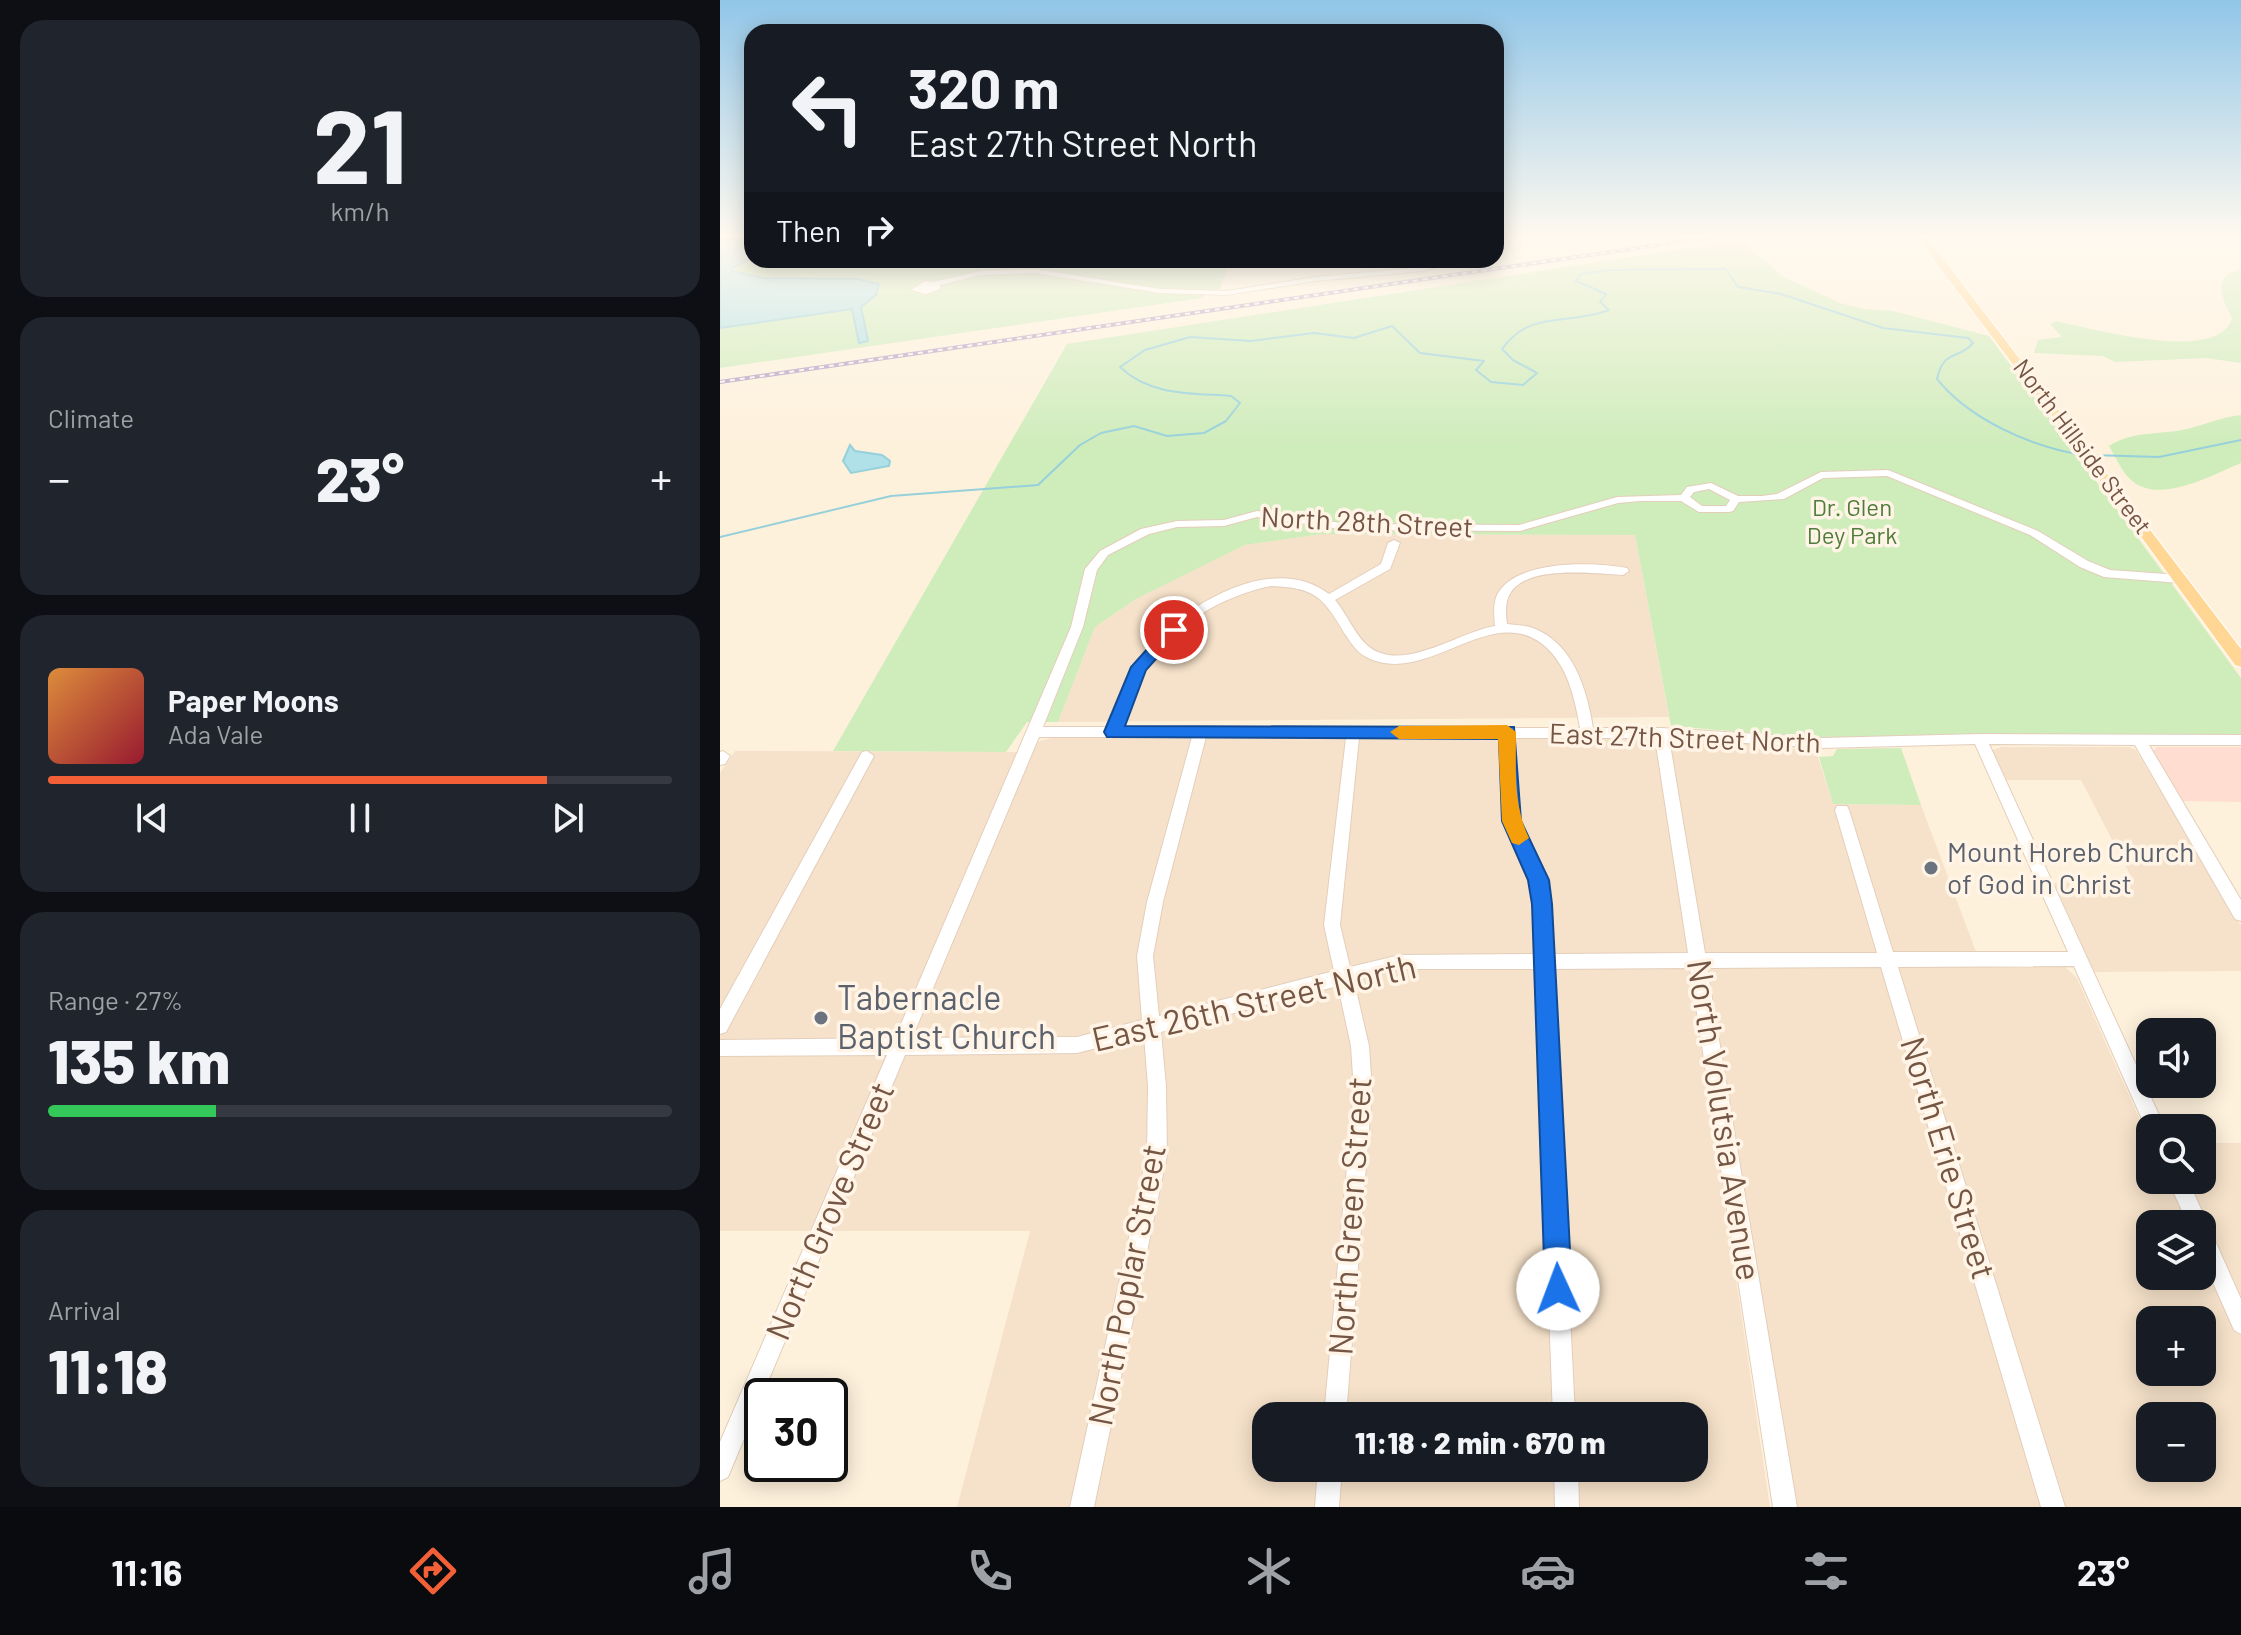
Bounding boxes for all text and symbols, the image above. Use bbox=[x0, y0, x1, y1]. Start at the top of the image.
text: 320 m bbox=[908, 53, 1059, 120]
icon: left bbox=[776, 56, 880, 160]
text: 21 bbox=[313, 80, 407, 205]
text: East 27th Street North bbox=[908, 121, 1257, 164]
text: km/h bbox=[331, 195, 389, 226]
icon: right bbox=[857, 208, 901, 252]
text: Then bbox=[776, 212, 841, 248]
street label: North Hillside Street bbox=[2008, 353, 2158, 539]
text: Climate bbox=[48, 402, 134, 433]
text: 23° bbox=[316, 442, 404, 514]
text: − bbox=[48, 451, 70, 504]
text: + bbox=[650, 451, 672, 504]
park label: Dr. Glen Dey Park bbox=[1807, 492, 1897, 549]
street label: North 28th Street bbox=[1260, 498, 1474, 544]
pin bbox=[1140, 596, 1208, 664]
icon: arrive bbox=[1152, 608, 1196, 652]
text: Paper Moons bbox=[168, 682, 339, 718]
street label: East 27th Street North bbox=[1549, 715, 1821, 759]
text: Ada Vale bbox=[168, 718, 263, 749]
icon: previous bbox=[130, 796, 174, 840]
icon: pause bbox=[338, 796, 382, 840]
icon: next bbox=[546, 796, 590, 840]
place label: Mount Horeb Church of God in Christ bbox=[1947, 834, 2194, 900]
marker: Mount Horeb Church of God in Christ bbox=[1922, 859, 1940, 877]
street label: East 26th Street North bbox=[1088, 944, 1420, 1059]
street label: North Volutsia Avenue bbox=[1680, 956, 1771, 1283]
place label: Tabernacle Baptist Church bbox=[837, 976, 1056, 1056]
text: Range · 27% bbox=[48, 984, 183, 1015]
marker: Tabernacle Baptist Church bbox=[812, 1009, 830, 1027]
map controls bbox=[2136, 1018, 2216, 1482]
button: sound bbox=[2136, 1018, 2216, 1098]
text: 135 km bbox=[48, 1024, 230, 1096]
street label: North Erie Street bbox=[1893, 1031, 2006, 1284]
street label: North Grove Street bbox=[756, 1075, 901, 1345]
street label: North Green Street bbox=[1318, 1075, 1379, 1357]
button: search bbox=[2136, 1114, 2216, 1194]
street label: North Poplar Street bbox=[1078, 1140, 1173, 1429]
button: layers bbox=[2136, 1210, 2216, 1290]
position arrow bbox=[1516, 1247, 1600, 1331]
text: Arrival bbox=[48, 1294, 121, 1325]
button: + bbox=[2136, 1306, 2216, 1386]
text: 11:18 bbox=[48, 1334, 168, 1406]
speed limit sign: 30 bbox=[744, 1378, 848, 1482]
button: − bbox=[2136, 1402, 2216, 1482]
text: 11:18 · 2 min · 670 m bbox=[1355, 1424, 1605, 1460]
icon: directions bbox=[405, 1543, 461, 1599]
icon: music bbox=[684, 1543, 740, 1599]
icon: phone bbox=[962, 1543, 1018, 1599]
icon: climate bbox=[1241, 1543, 1297, 1599]
icon: car bbox=[1520, 1543, 1576, 1599]
icon: filters bbox=[1798, 1543, 1854, 1599]
text: 11:16 bbox=[111, 1550, 182, 1593]
text: 23° bbox=[2077, 1550, 2130, 1593]

